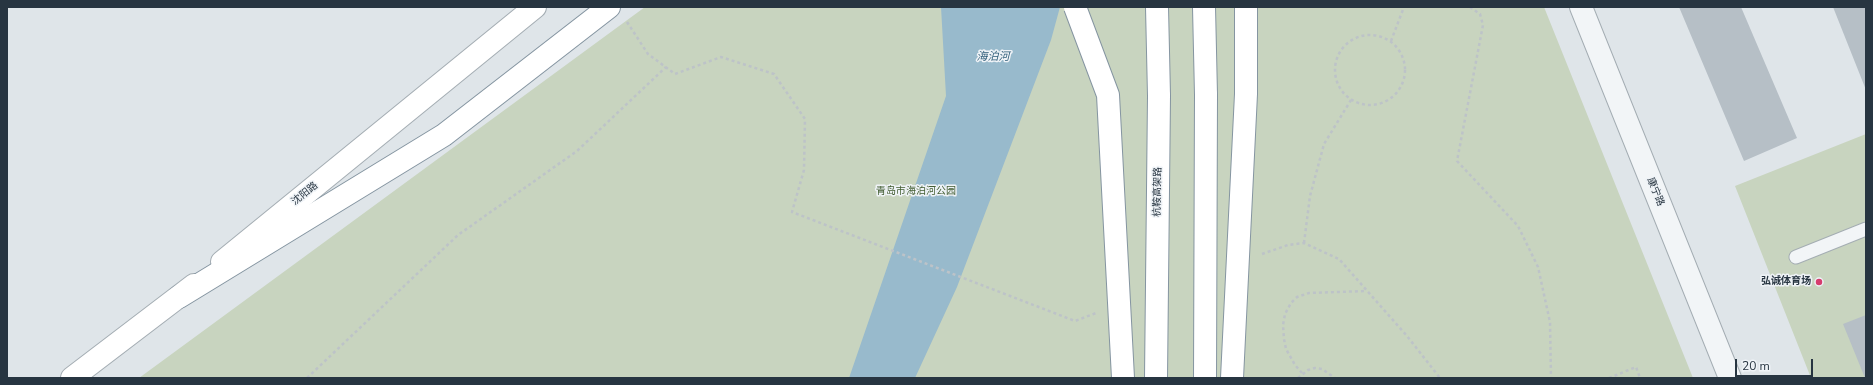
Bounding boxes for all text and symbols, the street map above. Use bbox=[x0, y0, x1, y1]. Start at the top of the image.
water label: 海泊河 bbox=[977, 50, 1009, 64]
street label: 杭鞍高架路 bbox=[1152, 167, 1164, 217]
street label: 康宁路 bbox=[1644, 176, 1666, 208]
street label: 沈阳路 bbox=[290, 180, 320, 208]
park label: 青岛市海泊河公园 bbox=[876, 186, 956, 198]
place label: 弘诚体育场 bbox=[1761, 276, 1811, 288]
marker: 弘诚体育场 bbox=[1814, 277, 1824, 287]
scale bar bbox=[1737, 351, 1815, 377]
text: 20 m bbox=[1742, 358, 1770, 374]

